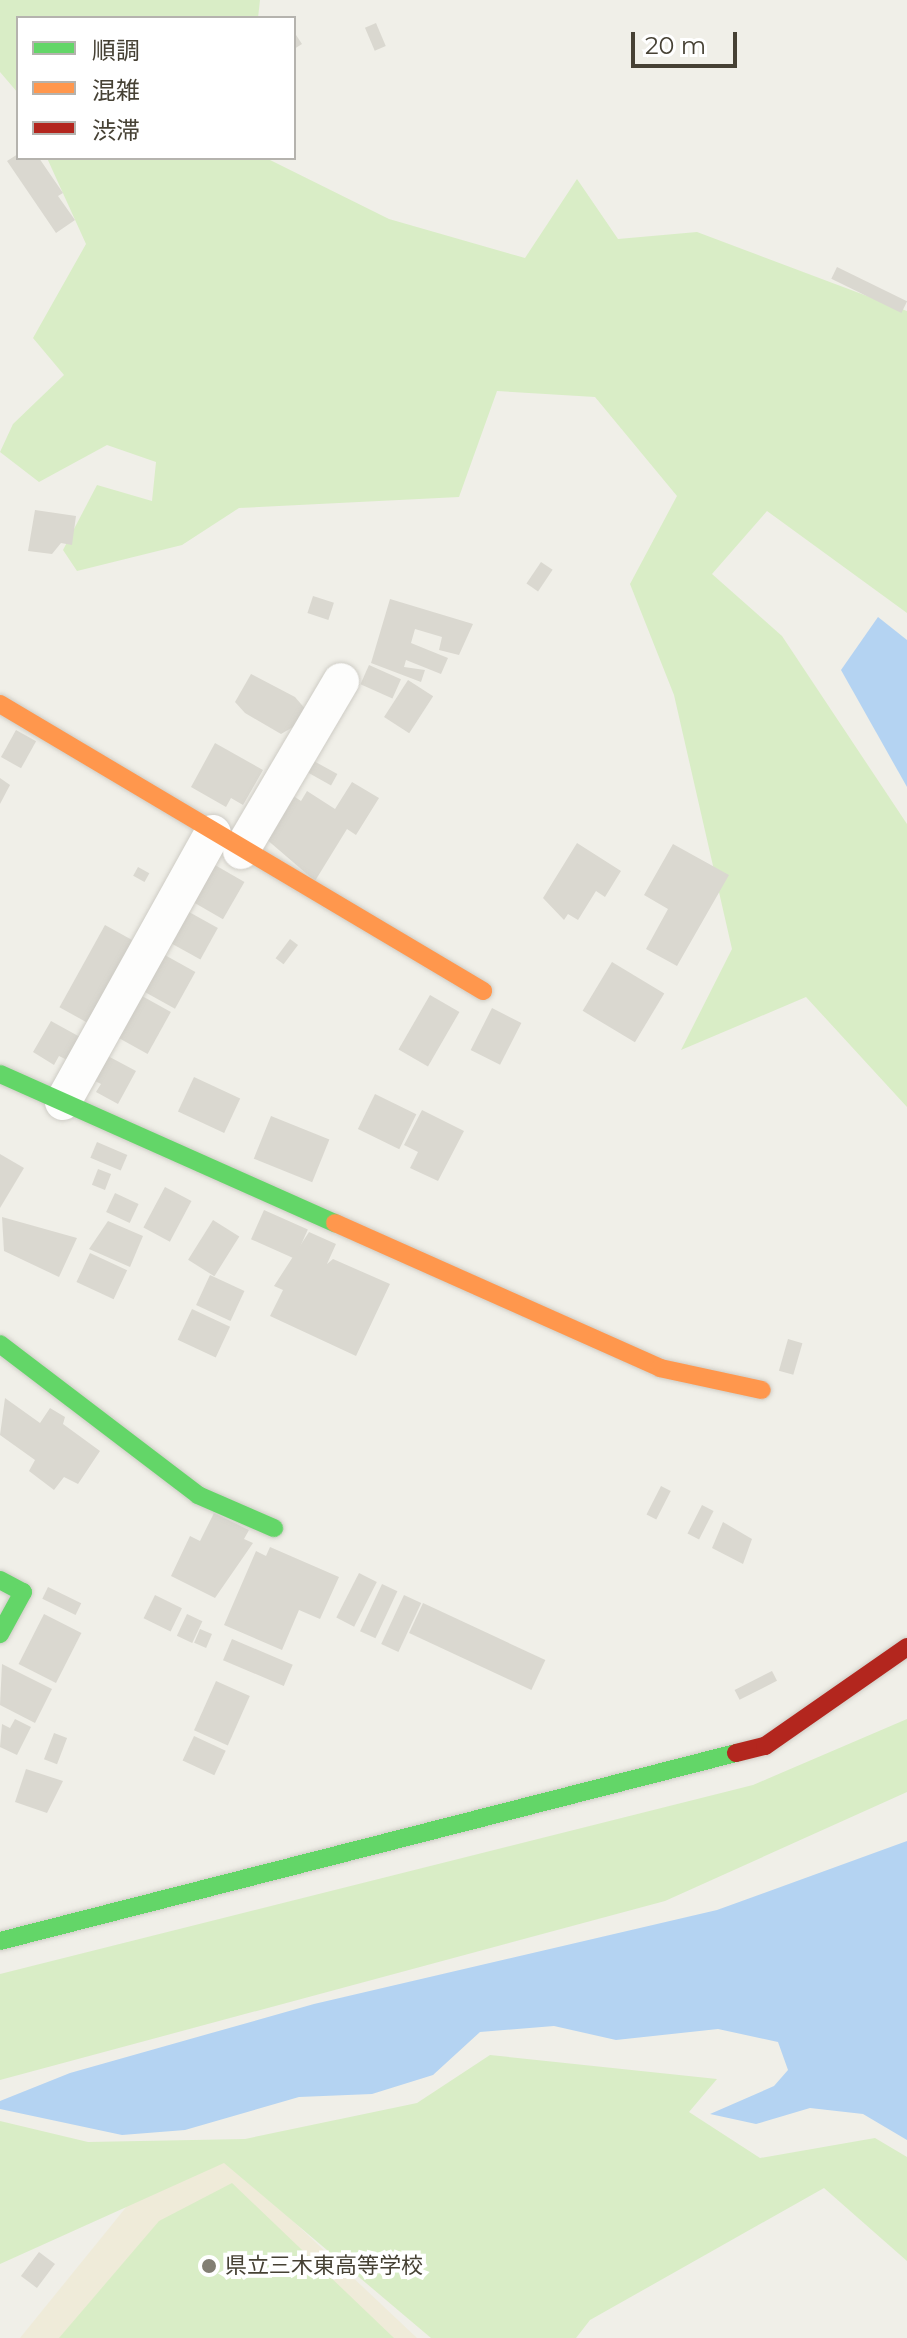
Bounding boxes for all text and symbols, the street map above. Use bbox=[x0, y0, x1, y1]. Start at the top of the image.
legend bbox=[16, 16, 296, 160]
scale bar bbox=[635, 16, 741, 66]
text: 20 m bbox=[645, 31, 706, 60]
text: 順調 bbox=[92, 36, 140, 65]
text: 混雑 bbox=[92, 76, 140, 105]
text: 渋滞 bbox=[92, 116, 140, 145]
place label: 県立三木東高等学校 bbox=[225, 2253, 423, 2279]
marker: 県立三木東高等学校 bbox=[200, 2257, 218, 2275]

